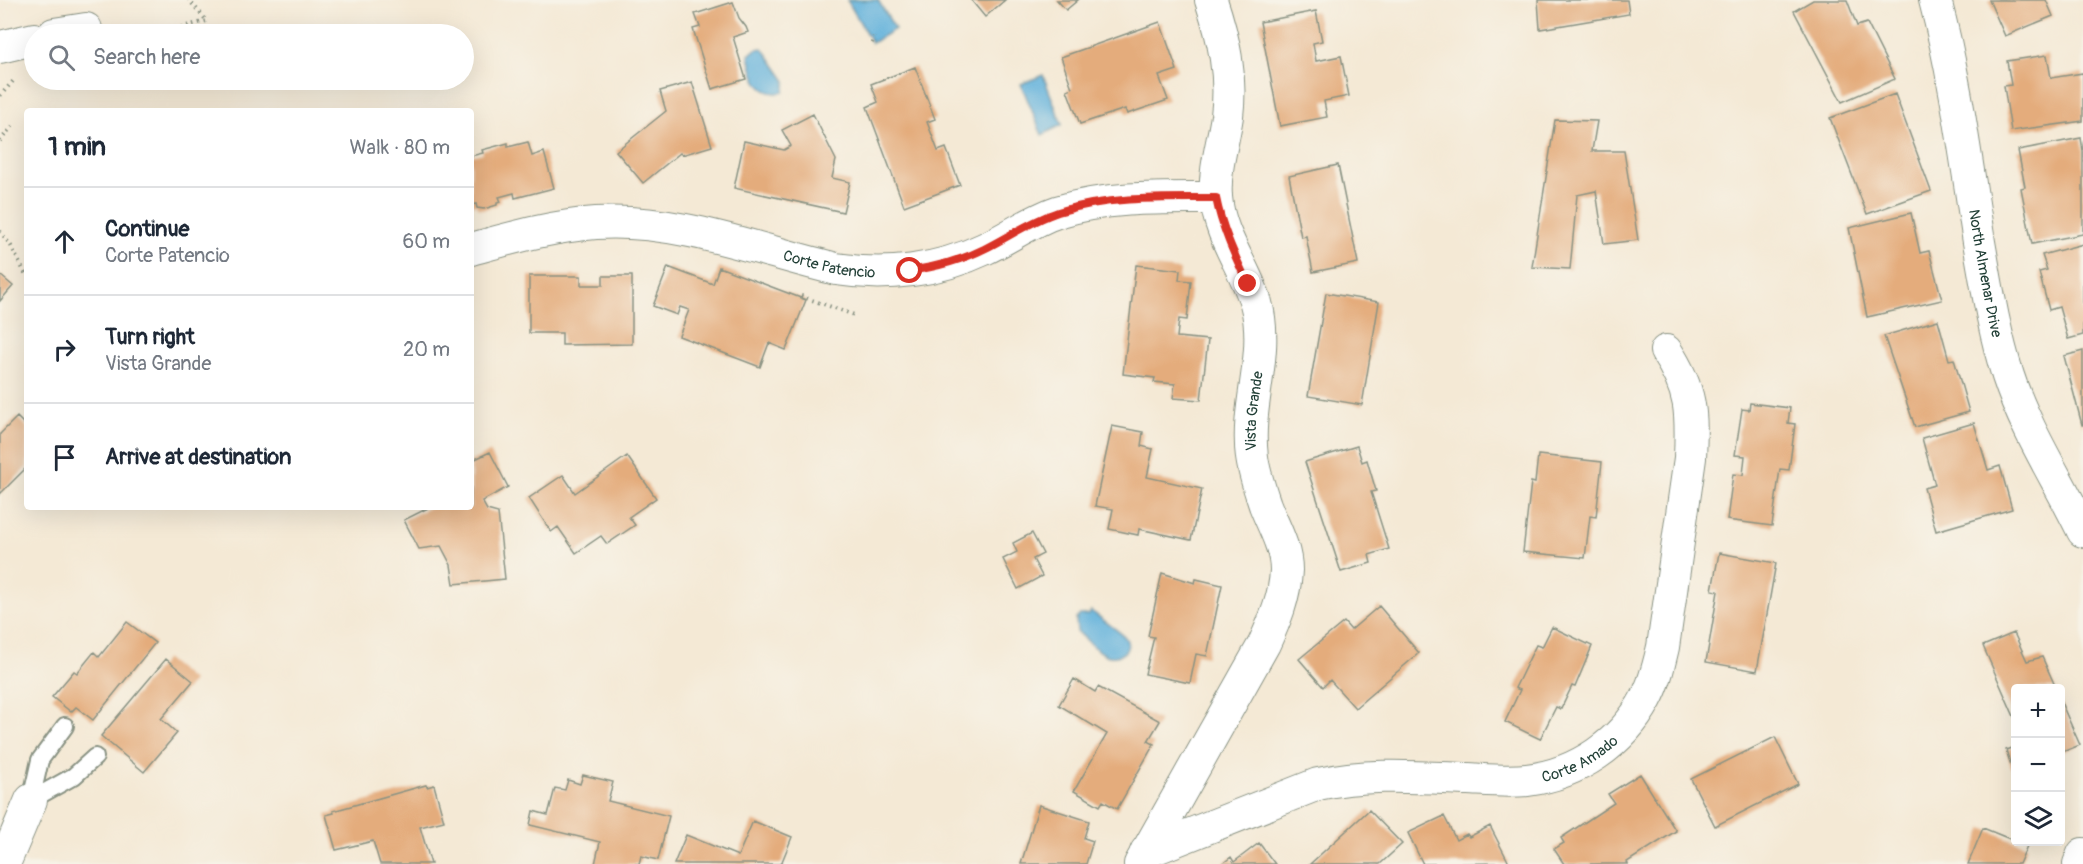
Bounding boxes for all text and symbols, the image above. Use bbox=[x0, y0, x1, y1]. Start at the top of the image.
search box bbox=[24, 24, 474, 90]
icon: search bbox=[45, 41, 78, 74]
text: Search here bbox=[93, 43, 200, 71]
text: 1 min bbox=[48, 131, 106, 163]
text: Walk · 80 m bbox=[350, 135, 450, 160]
street label: North Almenar Drive bbox=[1964, 208, 2006, 340]
text: Continue bbox=[105, 215, 189, 243]
icon: ahead bbox=[48, 225, 81, 258]
text: 60 m bbox=[403, 229, 450, 254]
text: Corte Patencio bbox=[105, 243, 230, 268]
street label: Corte Patencio bbox=[781, 246, 876, 282]
route start bbox=[896, 257, 922, 283]
route end bbox=[1234, 270, 1260, 296]
text: Turn right bbox=[105, 323, 195, 351]
icon: right bbox=[48, 333, 81, 366]
text: 20 m bbox=[403, 337, 450, 362]
text: Vista Grande bbox=[105, 351, 211, 376]
street label: Vista Grande bbox=[1242, 370, 1268, 451]
icon: arrive bbox=[48, 441, 81, 474]
text: Arrive at destination bbox=[105, 443, 291, 471]
map controls bbox=[2011, 684, 2065, 846]
button: + bbox=[2011, 684, 2065, 738]
street label: Corte Amado bbox=[1540, 732, 1622, 787]
button: − bbox=[2011, 738, 2065, 792]
button: layers bbox=[2011, 792, 2065, 846]

